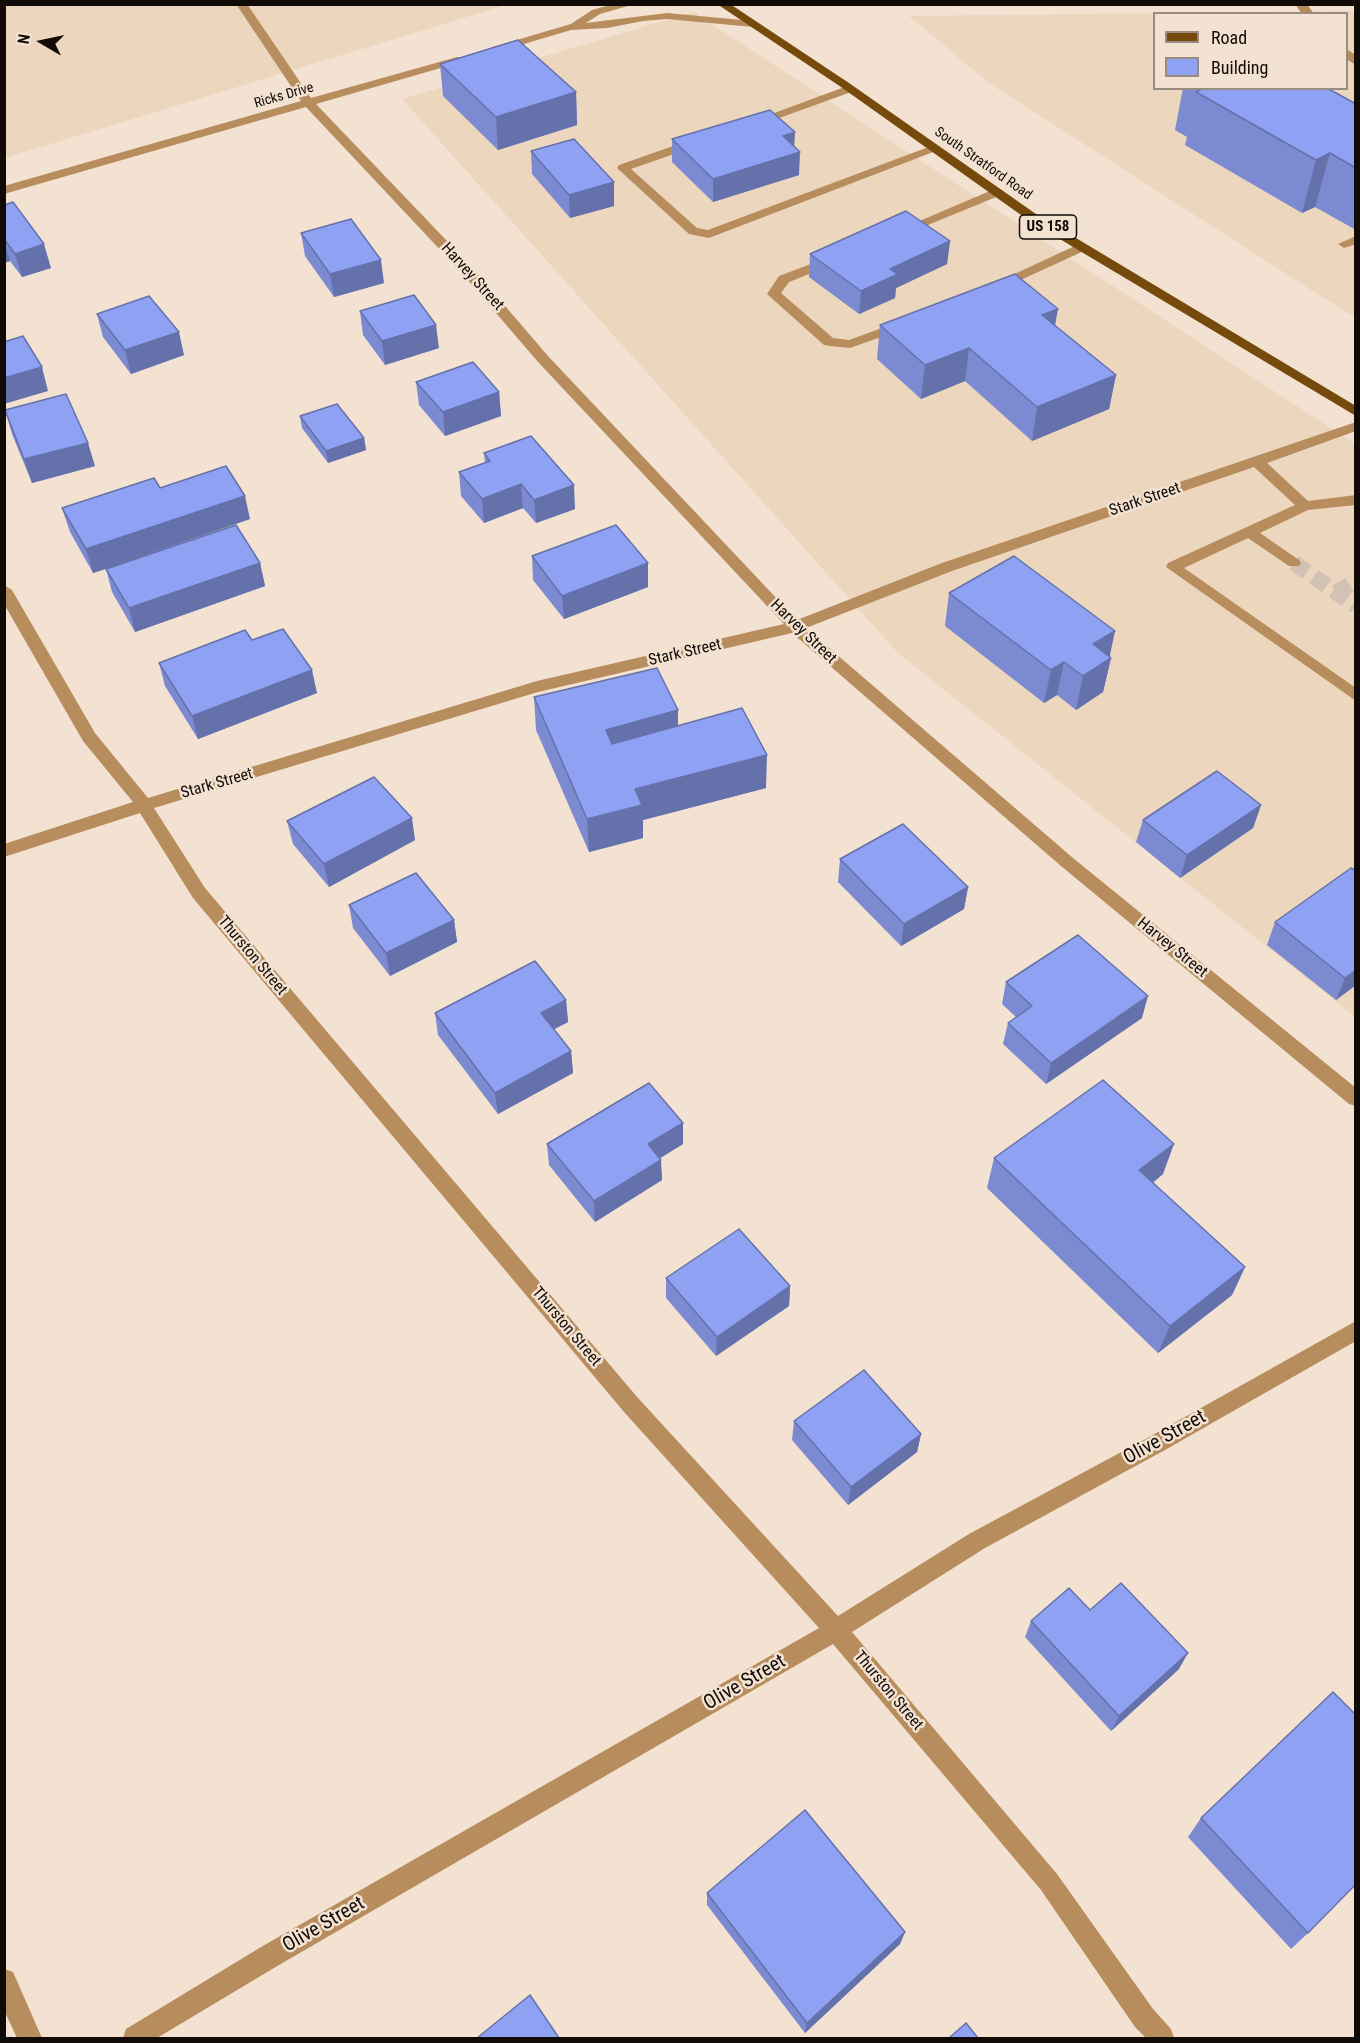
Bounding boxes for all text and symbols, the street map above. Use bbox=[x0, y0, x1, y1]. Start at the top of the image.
north arrow bbox=[12, 12, 72, 72]
legend bbox=[1153, 12, 1348, 90]
text: Road bbox=[1211, 27, 1247, 48]
text: N bbox=[14, 33, 34, 45]
text: Building bbox=[1211, 57, 1268, 78]
street label: Ricks Drive bbox=[252, 80, 316, 112]
street label: South Stratford Road bbox=[931, 124, 1035, 204]
road number: US 158 bbox=[1020, 215, 1076, 239]
street label: Harvey Street bbox=[437, 239, 507, 315]
street label: Stark Street bbox=[1107, 479, 1183, 521]
street label: Harvey Street bbox=[766, 596, 840, 668]
street label: Stark Street bbox=[647, 635, 723, 671]
street label: Stark Street bbox=[179, 765, 255, 803]
street label: Thurston Street bbox=[213, 912, 291, 1000]
street label: Harvey Street bbox=[1133, 914, 1211, 982]
street label: Thurston Street bbox=[527, 1283, 605, 1371]
street label: Olive Street bbox=[1120, 1406, 1210, 1470]
street label: Thurston Street bbox=[849, 1647, 927, 1735]
street label: Olive Street bbox=[700, 1650, 790, 1716]
street label: Olive Street bbox=[279, 1892, 369, 1958]

